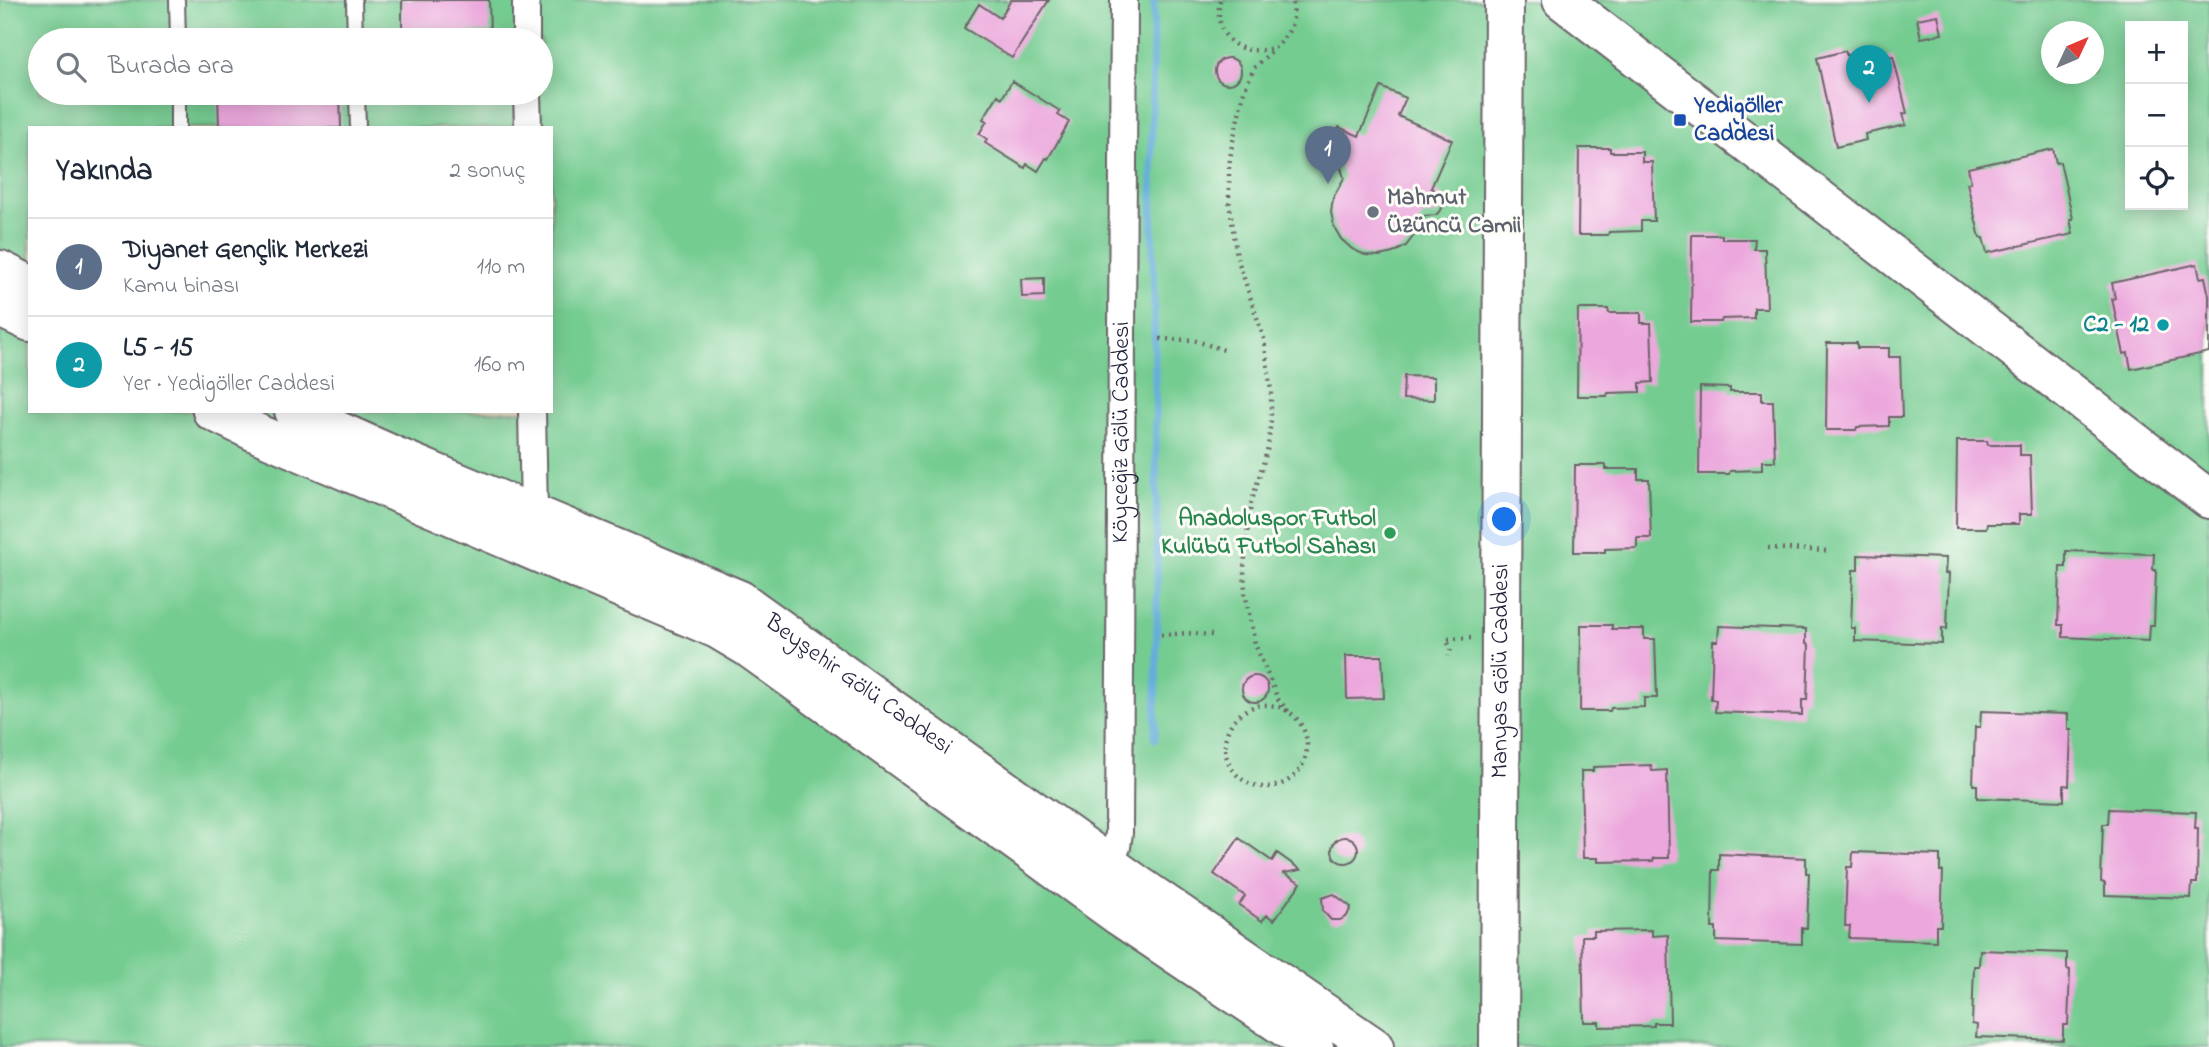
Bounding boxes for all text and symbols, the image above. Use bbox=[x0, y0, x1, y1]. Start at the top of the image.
north arrow bbox=[2041, 21, 2104, 84]
map controls bbox=[2125, 21, 2188, 210]
button: + bbox=[2125, 21, 2188, 84]
search box bbox=[28, 28, 553, 105]
pin: 2 bbox=[1846, 45, 1892, 103]
icon: search bbox=[52, 48, 90, 86]
text: Burada ara bbox=[108, 48, 234, 86]
button: − bbox=[2125, 84, 2188, 147]
place label: Yedigöller Caddesi bbox=[1693, 89, 1783, 152]
marker: Yedigöller Caddesi bbox=[1672, 112, 1688, 128]
pin: 1 bbox=[1305, 126, 1351, 184]
button: locate bbox=[2125, 147, 2188, 210]
text: Yakında bbox=[56, 150, 152, 194]
text: 2 sonuç bbox=[450, 155, 525, 188]
place label: Mahmut Üzüncü Camii bbox=[1387, 181, 1521, 244]
marker: Mahmut Üzüncü Camii bbox=[1365, 204, 1381, 220]
text: Diyanet Gençlik Merkezi bbox=[123, 232, 368, 270]
text: 1 bbox=[75, 251, 83, 284]
text: 110 m bbox=[477, 251, 525, 284]
text: Kamu binası bbox=[123, 270, 239, 303]
place label: C2 - 12 bbox=[2083, 308, 2149, 343]
marker: C2 - 12 bbox=[2155, 317, 2171, 333]
street label: Köyceğiz Gölü Caddesi bbox=[1103, 321, 1140, 543]
text: L5 - 15 bbox=[123, 330, 193, 368]
text: 2 bbox=[73, 349, 85, 382]
text: 160 m bbox=[474, 349, 525, 382]
text: Yer · Yedigöller Caddesi bbox=[123, 368, 335, 401]
place label: Anadoluspor Futbol Kulübü Futbol Sahası bbox=[1161, 502, 1376, 565]
your location bbox=[1487, 502, 1521, 536]
marker: Anadoluspor Futbol Kulübü Futbol Sahası bbox=[1382, 525, 1398, 541]
street label: Manyas Gölü Caddesi bbox=[1483, 563, 1519, 779]
street label: Beyşehir Gölü Caddesi bbox=[757, 605, 959, 764]

